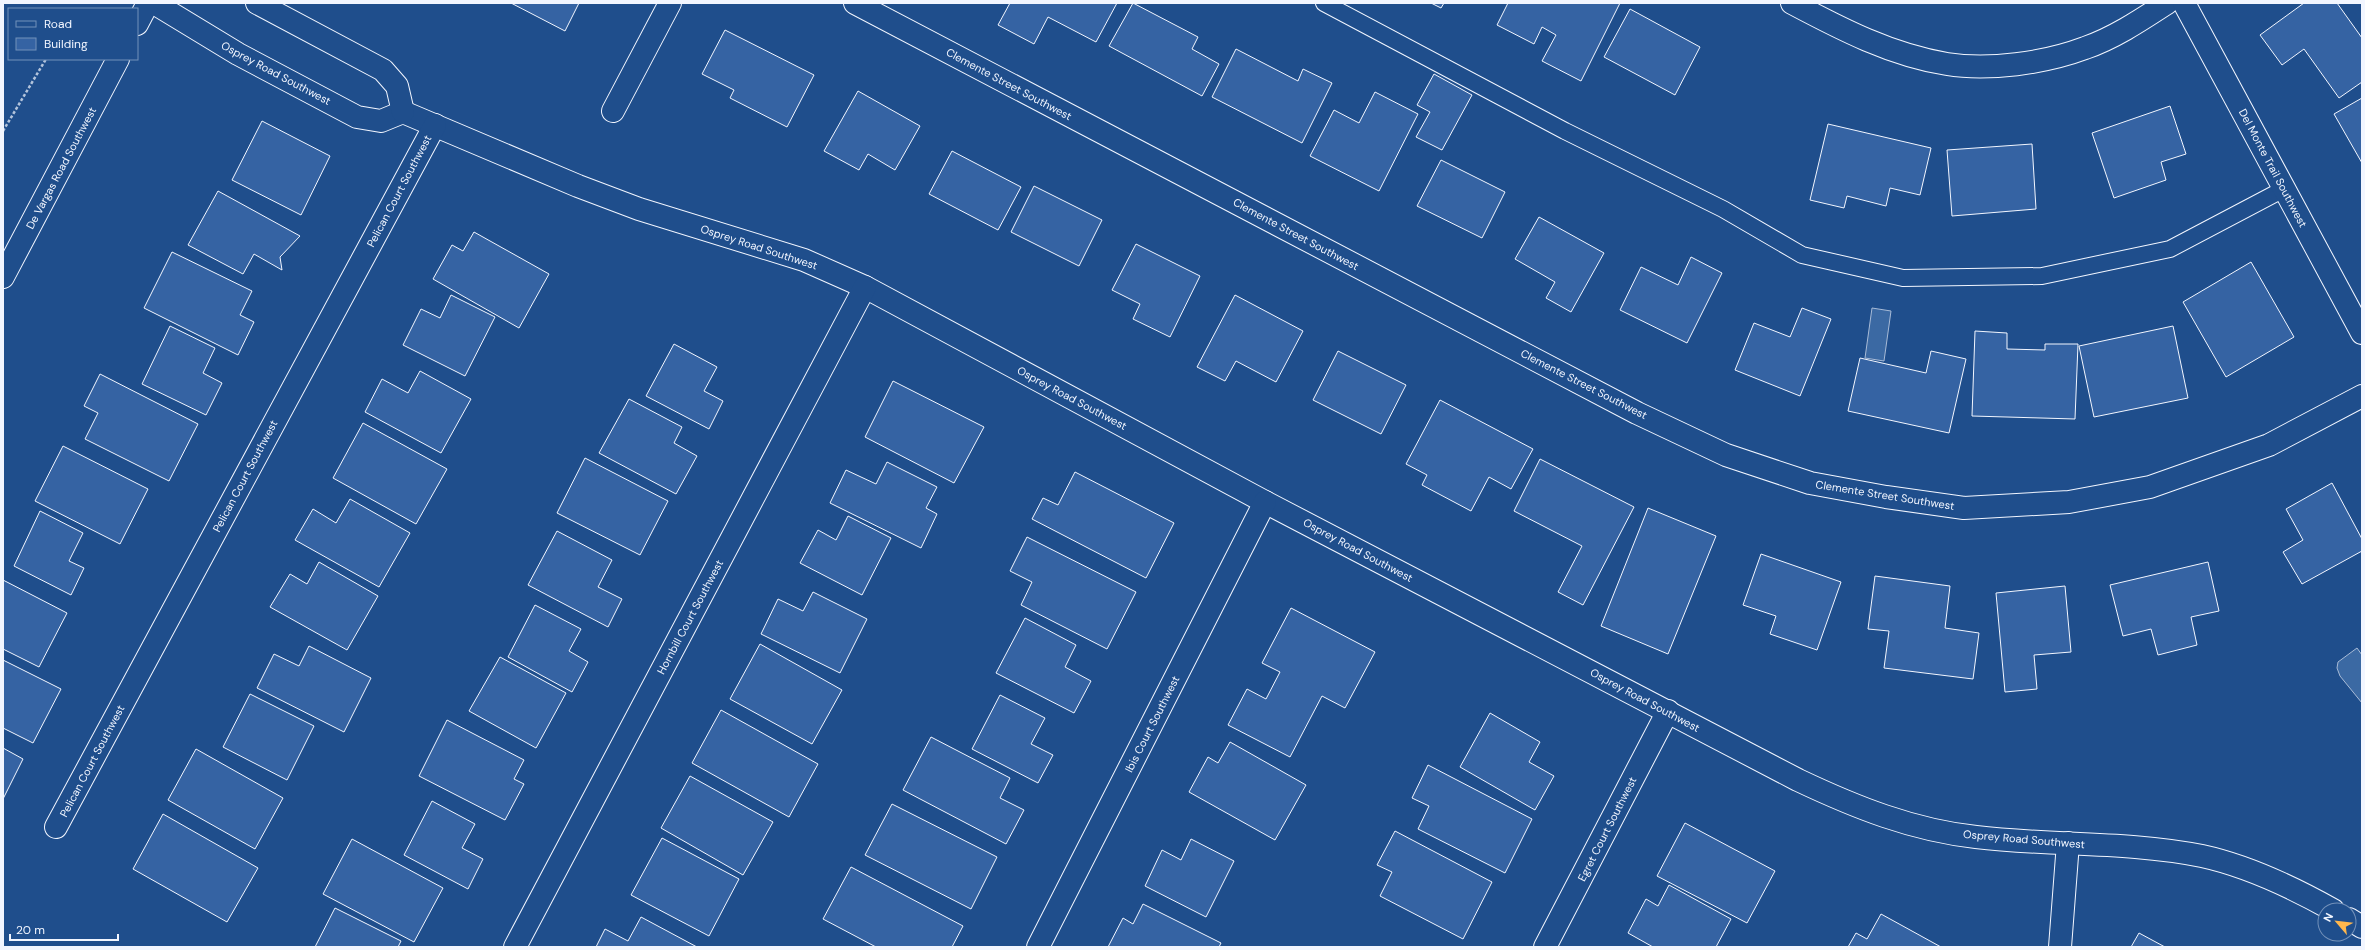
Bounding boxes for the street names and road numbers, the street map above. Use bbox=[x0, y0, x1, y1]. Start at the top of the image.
street label: Osprey Road Southwest bbox=[219, 38, 333, 108]
street label: Clemente Street Southwest bbox=[944, 45, 1074, 123]
street label: De Vargas Road Southwest bbox=[23, 105, 99, 231]
street label: Del Monte Trail Southwest bbox=[2236, 106, 2310, 230]
street label: Pelican Court Southwest bbox=[364, 133, 434, 249]
street label: Clemente Street Southwest bbox=[1231, 195, 1361, 273]
street label: Osprey Road Southwest bbox=[699, 221, 819, 273]
street label: Clemente Street Southwest bbox=[1518, 346, 1650, 422]
street label: Osprey Road Southwest bbox=[1015, 363, 1129, 433]
street label: Pelican Court Southwest bbox=[210, 418, 280, 534]
street label: Clemente Street Southwest bbox=[1815, 477, 1955, 513]
street label: Osprey Road Southwest bbox=[1301, 515, 1415, 585]
street label: Hornbill Court Southwest bbox=[654, 557, 726, 677]
street label: Osprey Road Southwest bbox=[1588, 665, 1702, 735]
street label: Ibis Court Southwest bbox=[1122, 673, 1182, 775]
street label: Pelican Court Southwest bbox=[57, 703, 127, 819]
street label: Egret Court Southwest bbox=[1575, 774, 1639, 884]
street label: Osprey Road Southwest bbox=[1962, 827, 2086, 851]

